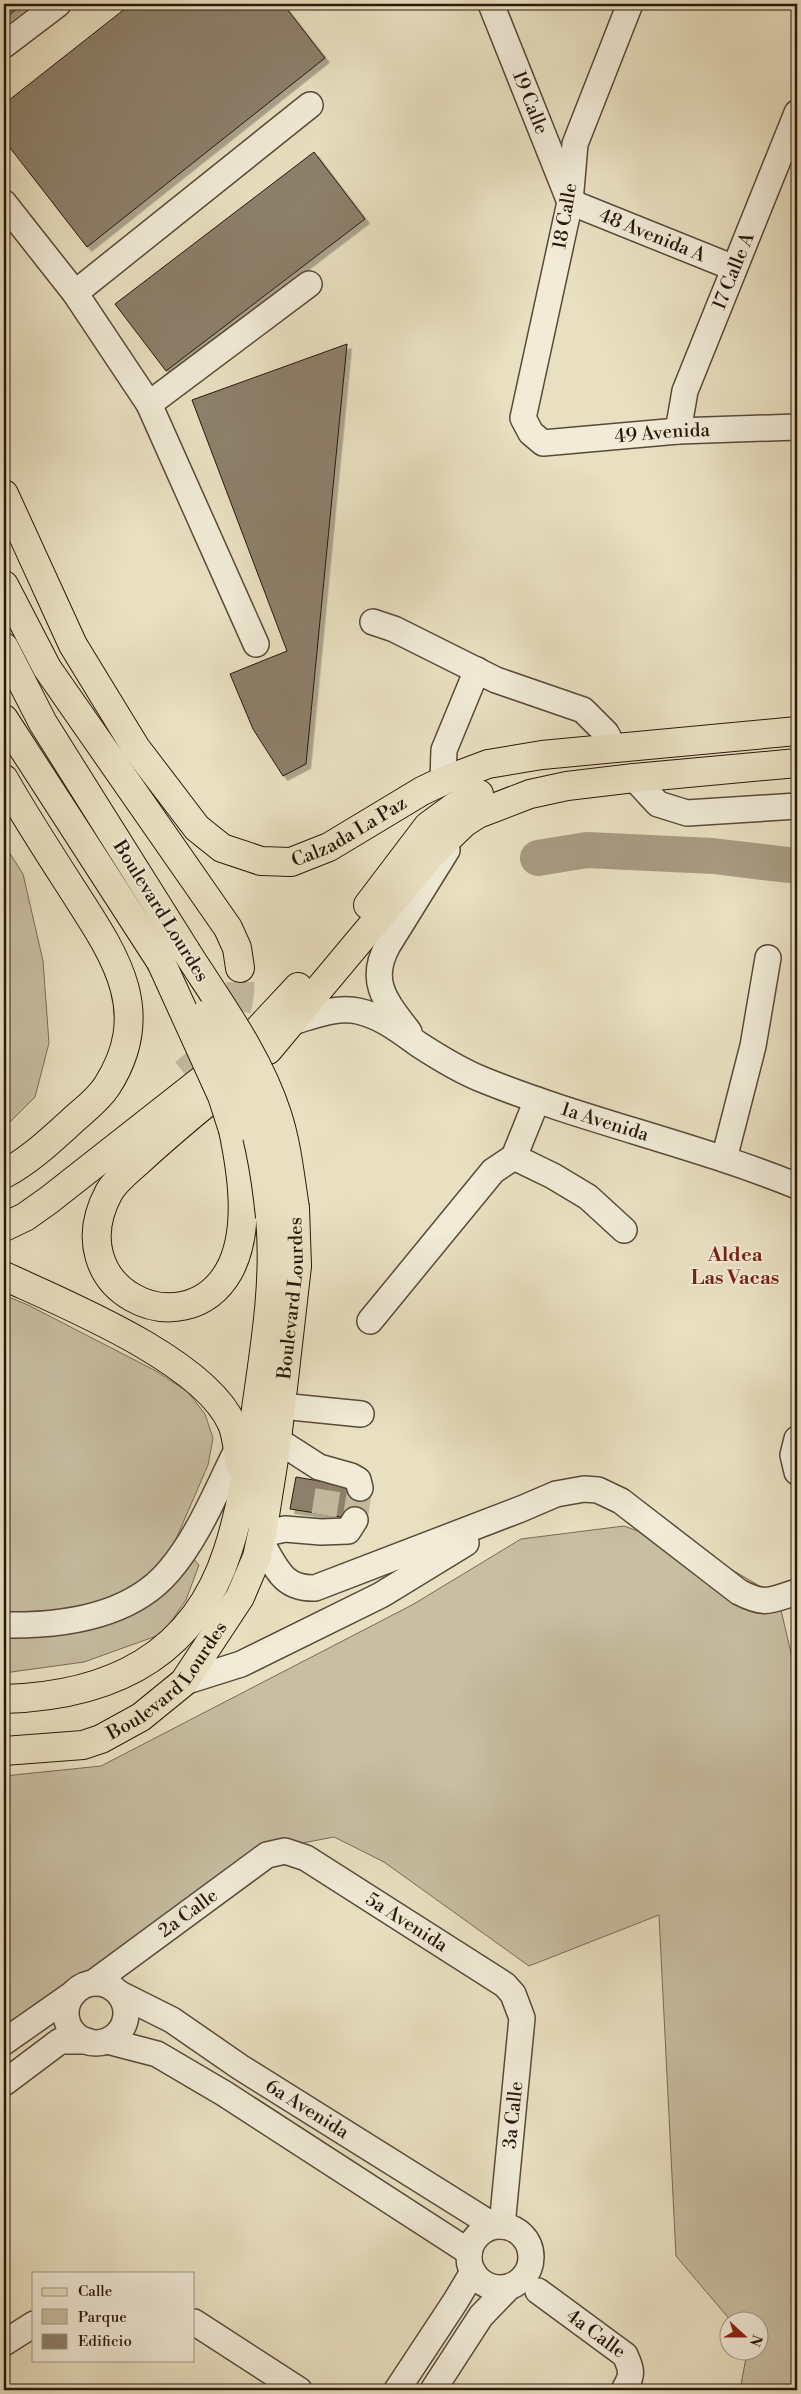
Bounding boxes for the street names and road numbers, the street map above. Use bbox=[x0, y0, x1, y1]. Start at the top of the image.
street label: 19 Calle bbox=[507, 67, 554, 138]
street label: 18 Calle bbox=[547, 181, 583, 251]
street label: 48 Avenida A bbox=[596, 203, 710, 268]
street label: 17 Calle A bbox=[707, 228, 760, 313]
street label: 49 Avenida bbox=[614, 418, 711, 449]
street label: Calzada La Paz bbox=[288, 791, 411, 873]
street label: Boulevard Lourdes bbox=[107, 835, 214, 986]
street label: 1a Avenida bbox=[558, 1097, 652, 1147]
street label: Boulevard Lourdes bbox=[272, 1217, 309, 1381]
street label: Boulevard Lourdes bbox=[102, 1617, 233, 1746]
street label: 2a Calle bbox=[154, 1883, 223, 1943]
street label: 5a Avenida bbox=[361, 1887, 453, 1958]
street label: 6a Avenida bbox=[261, 2074, 354, 2144]
street label: 3a Calle bbox=[498, 2080, 528, 2150]
street label: 4a Calle bbox=[561, 2304, 631, 2364]

